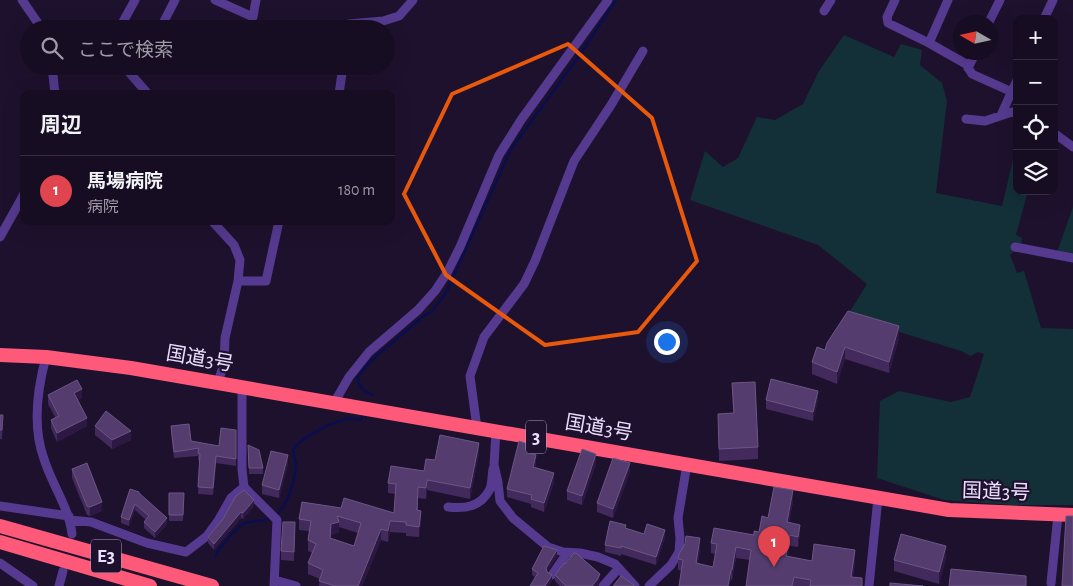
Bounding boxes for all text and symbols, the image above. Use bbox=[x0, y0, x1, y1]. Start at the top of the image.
north arrow bbox=[953, 15, 998, 60]
map controls bbox=[1013, 15, 1058, 195]
button: + bbox=[1013, 15, 1058, 60]
search box bbox=[20, 20, 395, 75]
icon: search bbox=[38, 34, 66, 62]
text: ここで検索 bbox=[78, 41, 173, 60]
button: − bbox=[1013, 60, 1058, 105]
button: locate bbox=[1013, 105, 1058, 150]
text: 周辺 bbox=[40, 115, 82, 136]
button: layers bbox=[1013, 150, 1058, 195]
text: 馬場病院 bbox=[87, 172, 163, 191]
text: 1 bbox=[53, 182, 59, 198]
text: 180 m bbox=[338, 182, 375, 198]
text: 病院 bbox=[87, 199, 119, 215]
your location bbox=[654, 329, 680, 355]
street label: 国道3号 bbox=[165, 342, 236, 375]
street label: 国道3号 bbox=[564, 411, 635, 444]
road number: 3 bbox=[526, 421, 546, 454]
street label: 国道3号 bbox=[962, 480, 1030, 503]
pin: 1 bbox=[758, 526, 790, 567]
road number: E3 bbox=[91, 540, 121, 572]

